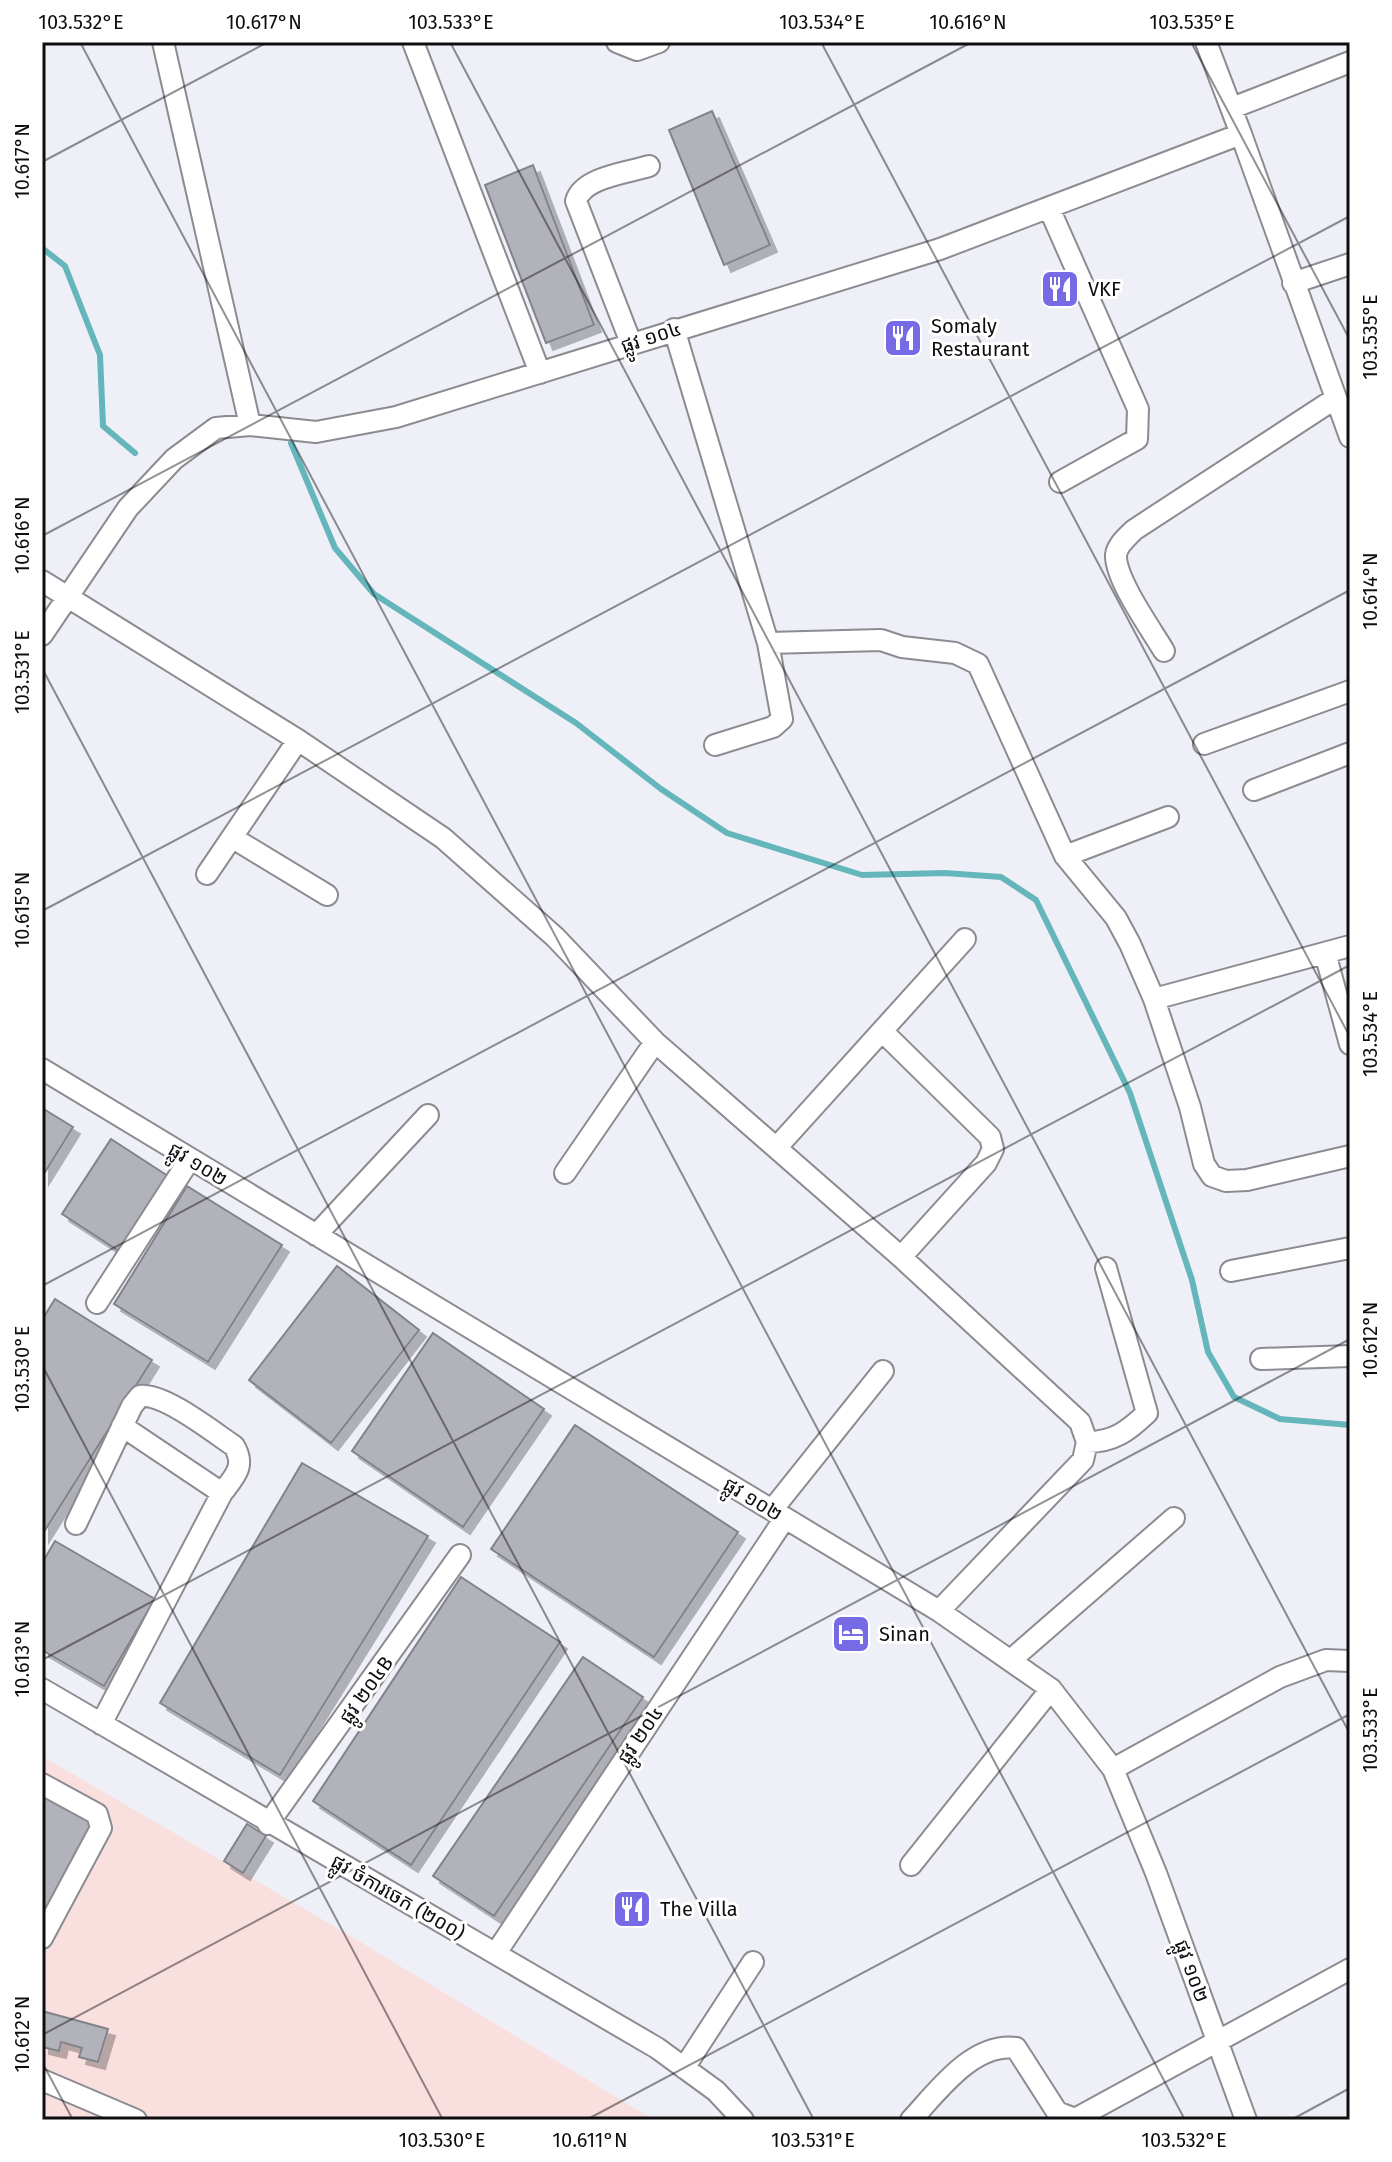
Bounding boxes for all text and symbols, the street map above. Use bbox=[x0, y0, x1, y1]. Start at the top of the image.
text: 103.532°E bbox=[38, 10, 124, 34]
text: 10.617°N bbox=[226, 10, 302, 34]
text: 103.533°E bbox=[408, 10, 494, 34]
text: 103.534°E bbox=[779, 10, 865, 34]
text: 10.616°N bbox=[929, 10, 1007, 34]
text: 103.535°E bbox=[1149, 10, 1235, 34]
text: 10.617°N bbox=[10, 123, 34, 199]
restaurant icon: VKF bbox=[1039, 268, 1081, 310]
place label: VKF bbox=[1088, 277, 1121, 301]
text: 103.535°E bbox=[1358, 294, 1382, 380]
place label: Somaly Restaurant bbox=[931, 314, 1030, 361]
street label: ផ្លូវ ១០៤ bbox=[618, 316, 687, 365]
restaurant icon: Somaly Restaurant bbox=[882, 317, 924, 359]
text: 10.616°N bbox=[10, 496, 34, 574]
text: 10.614°N bbox=[1358, 552, 1382, 630]
text: 103.531°E bbox=[10, 630, 34, 714]
text: 10.615°N bbox=[10, 872, 34, 948]
text: 103.534°E bbox=[1358, 991, 1382, 1077]
street label: ផ្លូវ ១០២ bbox=[160, 1137, 232, 1197]
text: 10.612°N bbox=[1358, 1302, 1382, 1378]
text: 103.530°E bbox=[10, 1326, 34, 1412]
street label: ផ្លូវ ១០២ bbox=[715, 1472, 787, 1532]
hotel icon: Sinan bbox=[830, 1613, 872, 1655]
text: 10.613°N bbox=[10, 1621, 34, 1697]
place label: Sinan bbox=[879, 1622, 930, 1646]
street label: ផ្លូវ ២០៤B bbox=[334, 1652, 404, 1732]
text: 103.533°E bbox=[1358, 1687, 1382, 1773]
street label: ផ្លូវ ២០៤ bbox=[612, 1701, 674, 1773]
street label: ផ្លូវ ចំការចេក (២០០) bbox=[323, 1849, 469, 1951]
restaurant icon: The Villa bbox=[611, 1888, 653, 1930]
place label: The Villa bbox=[660, 1897, 738, 1921]
street label: ផ្លូវ ១០២ bbox=[1163, 1936, 1214, 2008]
text: 10.612°N bbox=[10, 1996, 34, 2072]
text: 103.530°E bbox=[399, 2128, 485, 2152]
text: 10.611°N bbox=[552, 2128, 628, 2152]
text: 103.531°E bbox=[771, 2128, 855, 2152]
text: 103.532°E bbox=[1141, 2128, 1227, 2152]

